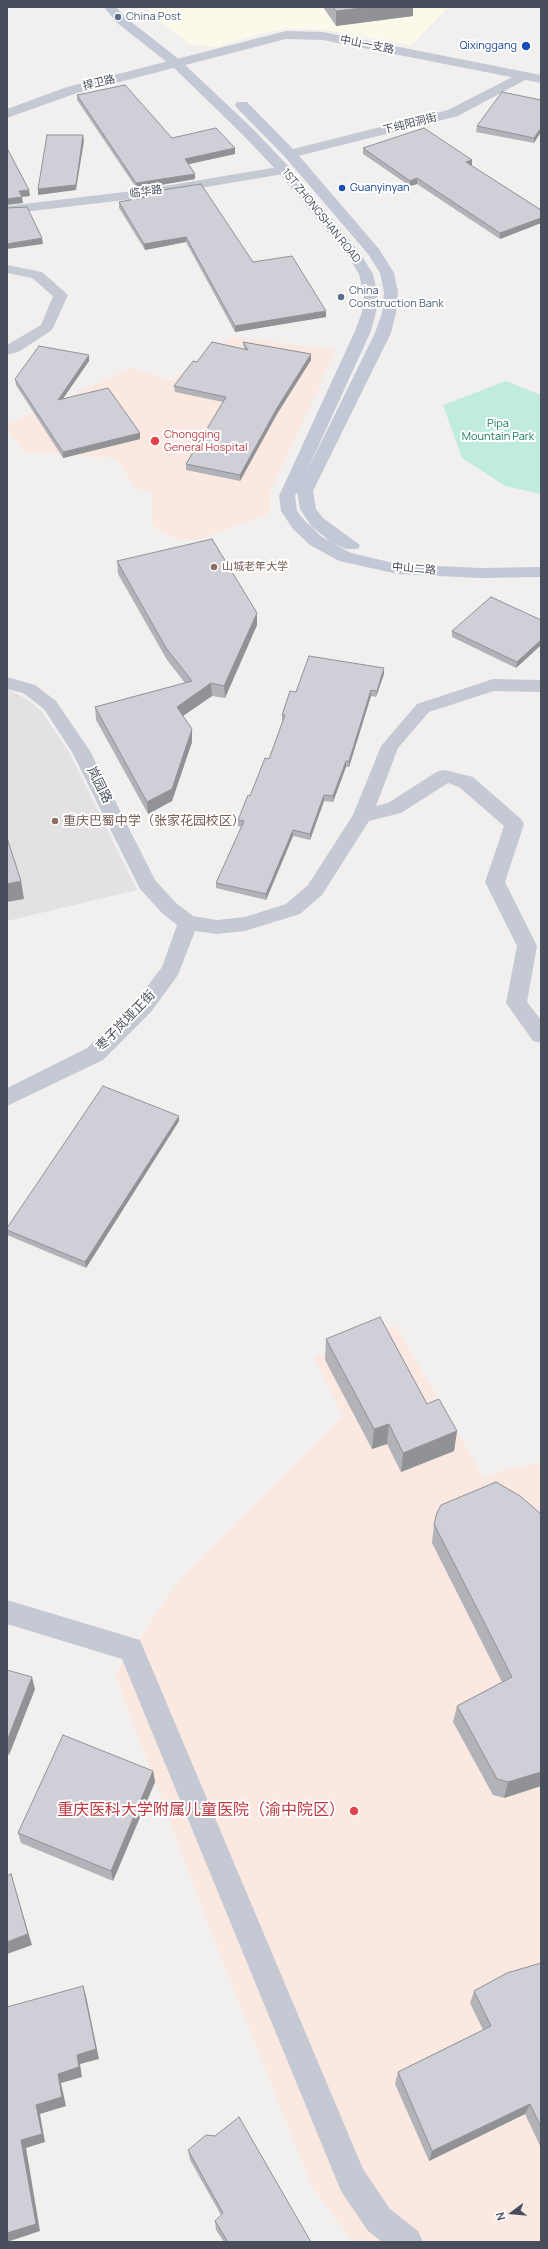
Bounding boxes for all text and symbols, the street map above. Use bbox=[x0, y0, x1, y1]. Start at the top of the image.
place label: China Post bbox=[126, 10, 181, 24]
marker: China Post bbox=[113, 12, 123, 22]
street label: 中山一支路 bbox=[339, 33, 395, 57]
place label: Qixinggang bbox=[459, 39, 517, 53]
marker: Qixinggang bbox=[520, 40, 532, 52]
street label: 捍卫路 bbox=[81, 73, 117, 93]
street label: 下纯阳洞街 bbox=[382, 111, 438, 137]
street label: 1ST ZHONGSHAN ROAD bbox=[279, 166, 363, 266]
place label: Guanyinyan bbox=[350, 181, 410, 195]
street label: 临华路 bbox=[129, 183, 163, 201]
marker: Guanyinyan bbox=[337, 183, 347, 193]
place label: China Construction Bank bbox=[349, 284, 444, 310]
marker: China Construction Bank bbox=[336, 292, 346, 302]
park label: Pipa Mountain Park bbox=[462, 417, 534, 443]
place label: Chongqing General Hospital bbox=[164, 428, 247, 454]
marker: Chongqing General Hospital bbox=[149, 435, 161, 447]
place label: 山城老年大学 bbox=[222, 560, 288, 574]
street label: 中山二路 bbox=[392, 561, 436, 577]
marker: 山城老年大学 bbox=[209, 562, 219, 572]
street label: 岚园路 bbox=[83, 764, 115, 806]
place label: 重庆巴蜀中学（张家花园校区） bbox=[63, 813, 245, 829]
marker: 重庆巴蜀中学（张家花园校区） bbox=[50, 816, 60, 826]
street label: 枣子岚垭正街 bbox=[93, 988, 159, 1054]
place label: 重庆医科大学附属儿童医院（渝中院区） bbox=[57, 1801, 345, 1821]
marker: 重庆医科大学附属儿童医院（渝中院区） bbox=[348, 1805, 360, 1817]
north arrow bbox=[492, 2193, 532, 2233]
text: N bbox=[492, 2211, 508, 2222]

